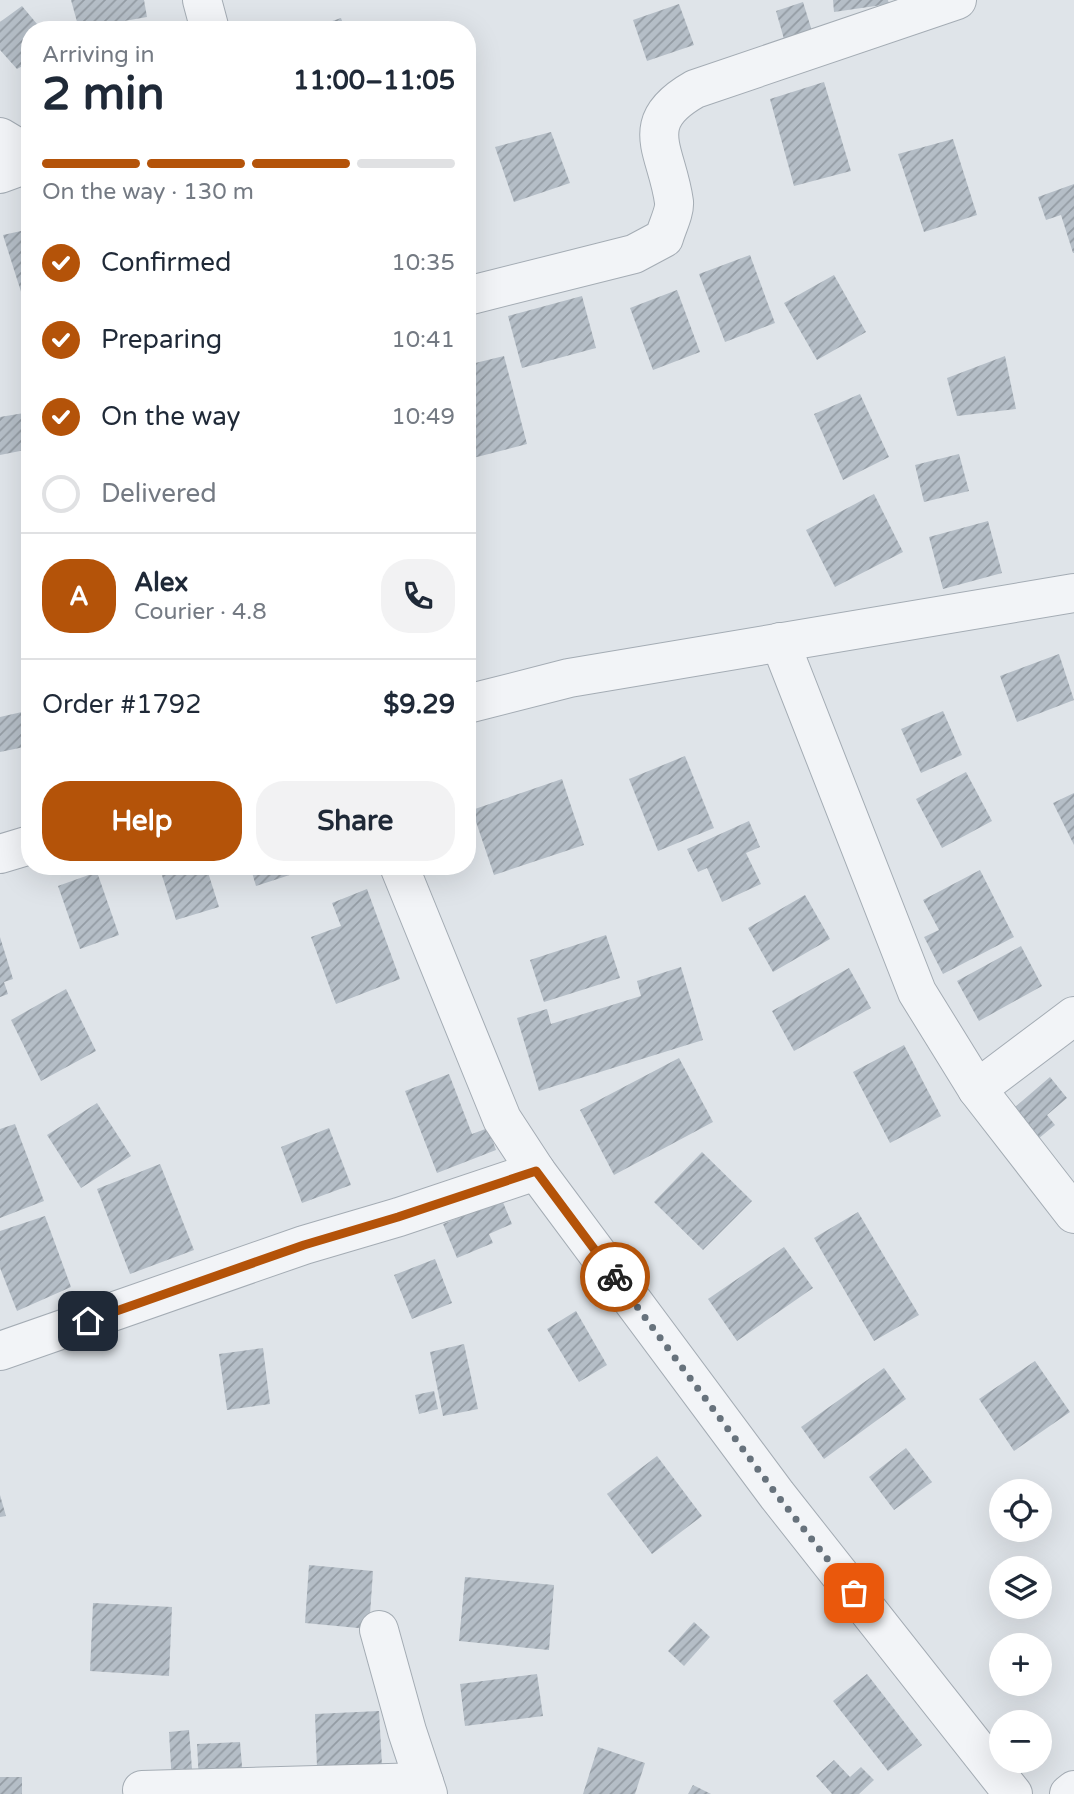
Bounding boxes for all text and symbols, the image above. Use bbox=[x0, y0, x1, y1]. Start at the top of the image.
text: Arriving in bbox=[42, 41, 155, 69]
text: 11:00–11:05 bbox=[293, 65, 455, 96]
text: 2 min bbox=[42, 67, 165, 122]
text: On the way · 130 m bbox=[42, 178, 254, 206]
icon: check bbox=[42, 244, 80, 282]
text: Confirmed bbox=[101, 247, 231, 278]
text: 10:35 bbox=[391, 249, 455, 277]
icon: check bbox=[42, 321, 80, 359]
text: Preparing bbox=[101, 324, 222, 355]
text: 10:41 bbox=[391, 326, 455, 354]
icon: check bbox=[42, 398, 80, 436]
text: On the way bbox=[101, 401, 241, 432]
text: 10:49 bbox=[391, 403, 455, 431]
text: Delivered bbox=[101, 478, 217, 509]
button: phone bbox=[381, 559, 455, 633]
text: Alex bbox=[134, 567, 188, 598]
text: A bbox=[69, 581, 89, 612]
text: Courier · 4.8 bbox=[134, 598, 267, 626]
text: Order #1792 bbox=[42, 689, 202, 720]
text: $9.29 bbox=[383, 689, 455, 720]
button: Help bbox=[42, 781, 242, 861]
button: Share bbox=[256, 781, 455, 861]
courier bbox=[580, 1242, 650, 1312]
icon: bike bbox=[596, 1258, 634, 1296]
pin bbox=[58, 1291, 118, 1351]
icon: home bbox=[69, 1302, 107, 1340]
map controls bbox=[989, 1479, 1052, 1773]
button: locate bbox=[989, 1479, 1052, 1542]
button: layers bbox=[989, 1556, 1052, 1619]
pin bbox=[824, 1563, 884, 1623]
icon: bag bbox=[835, 1574, 873, 1612]
button: + bbox=[989, 1633, 1052, 1696]
button: − bbox=[989, 1710, 1052, 1773]

